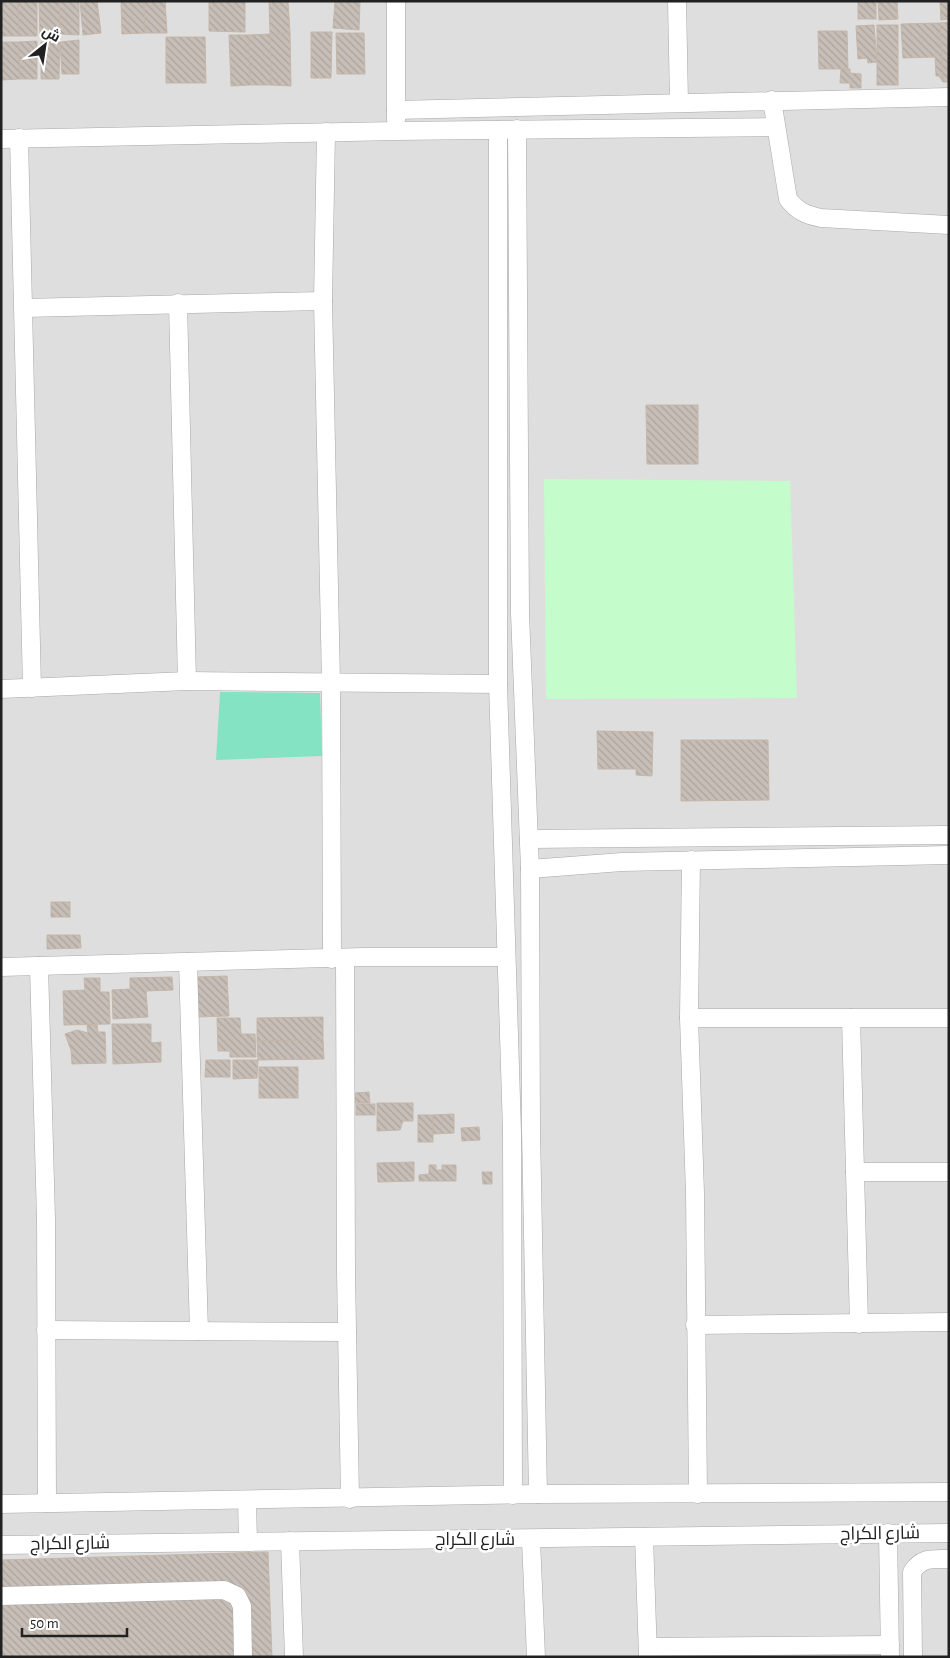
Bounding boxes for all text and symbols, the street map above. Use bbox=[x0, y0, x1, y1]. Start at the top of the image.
north arrow bbox=[20, 20, 70, 70]
text: ش bbox=[39, 22, 63, 46]
street label: شارع الكراج bbox=[840, 1523, 920, 1546]
street label: شارع الكراج bbox=[435, 1530, 515, 1551]
street label: شارع الكراج bbox=[30, 1533, 110, 1556]
scale bar bbox=[22, 1606, 128, 1638]
text: 50 m bbox=[30, 1616, 59, 1631]

